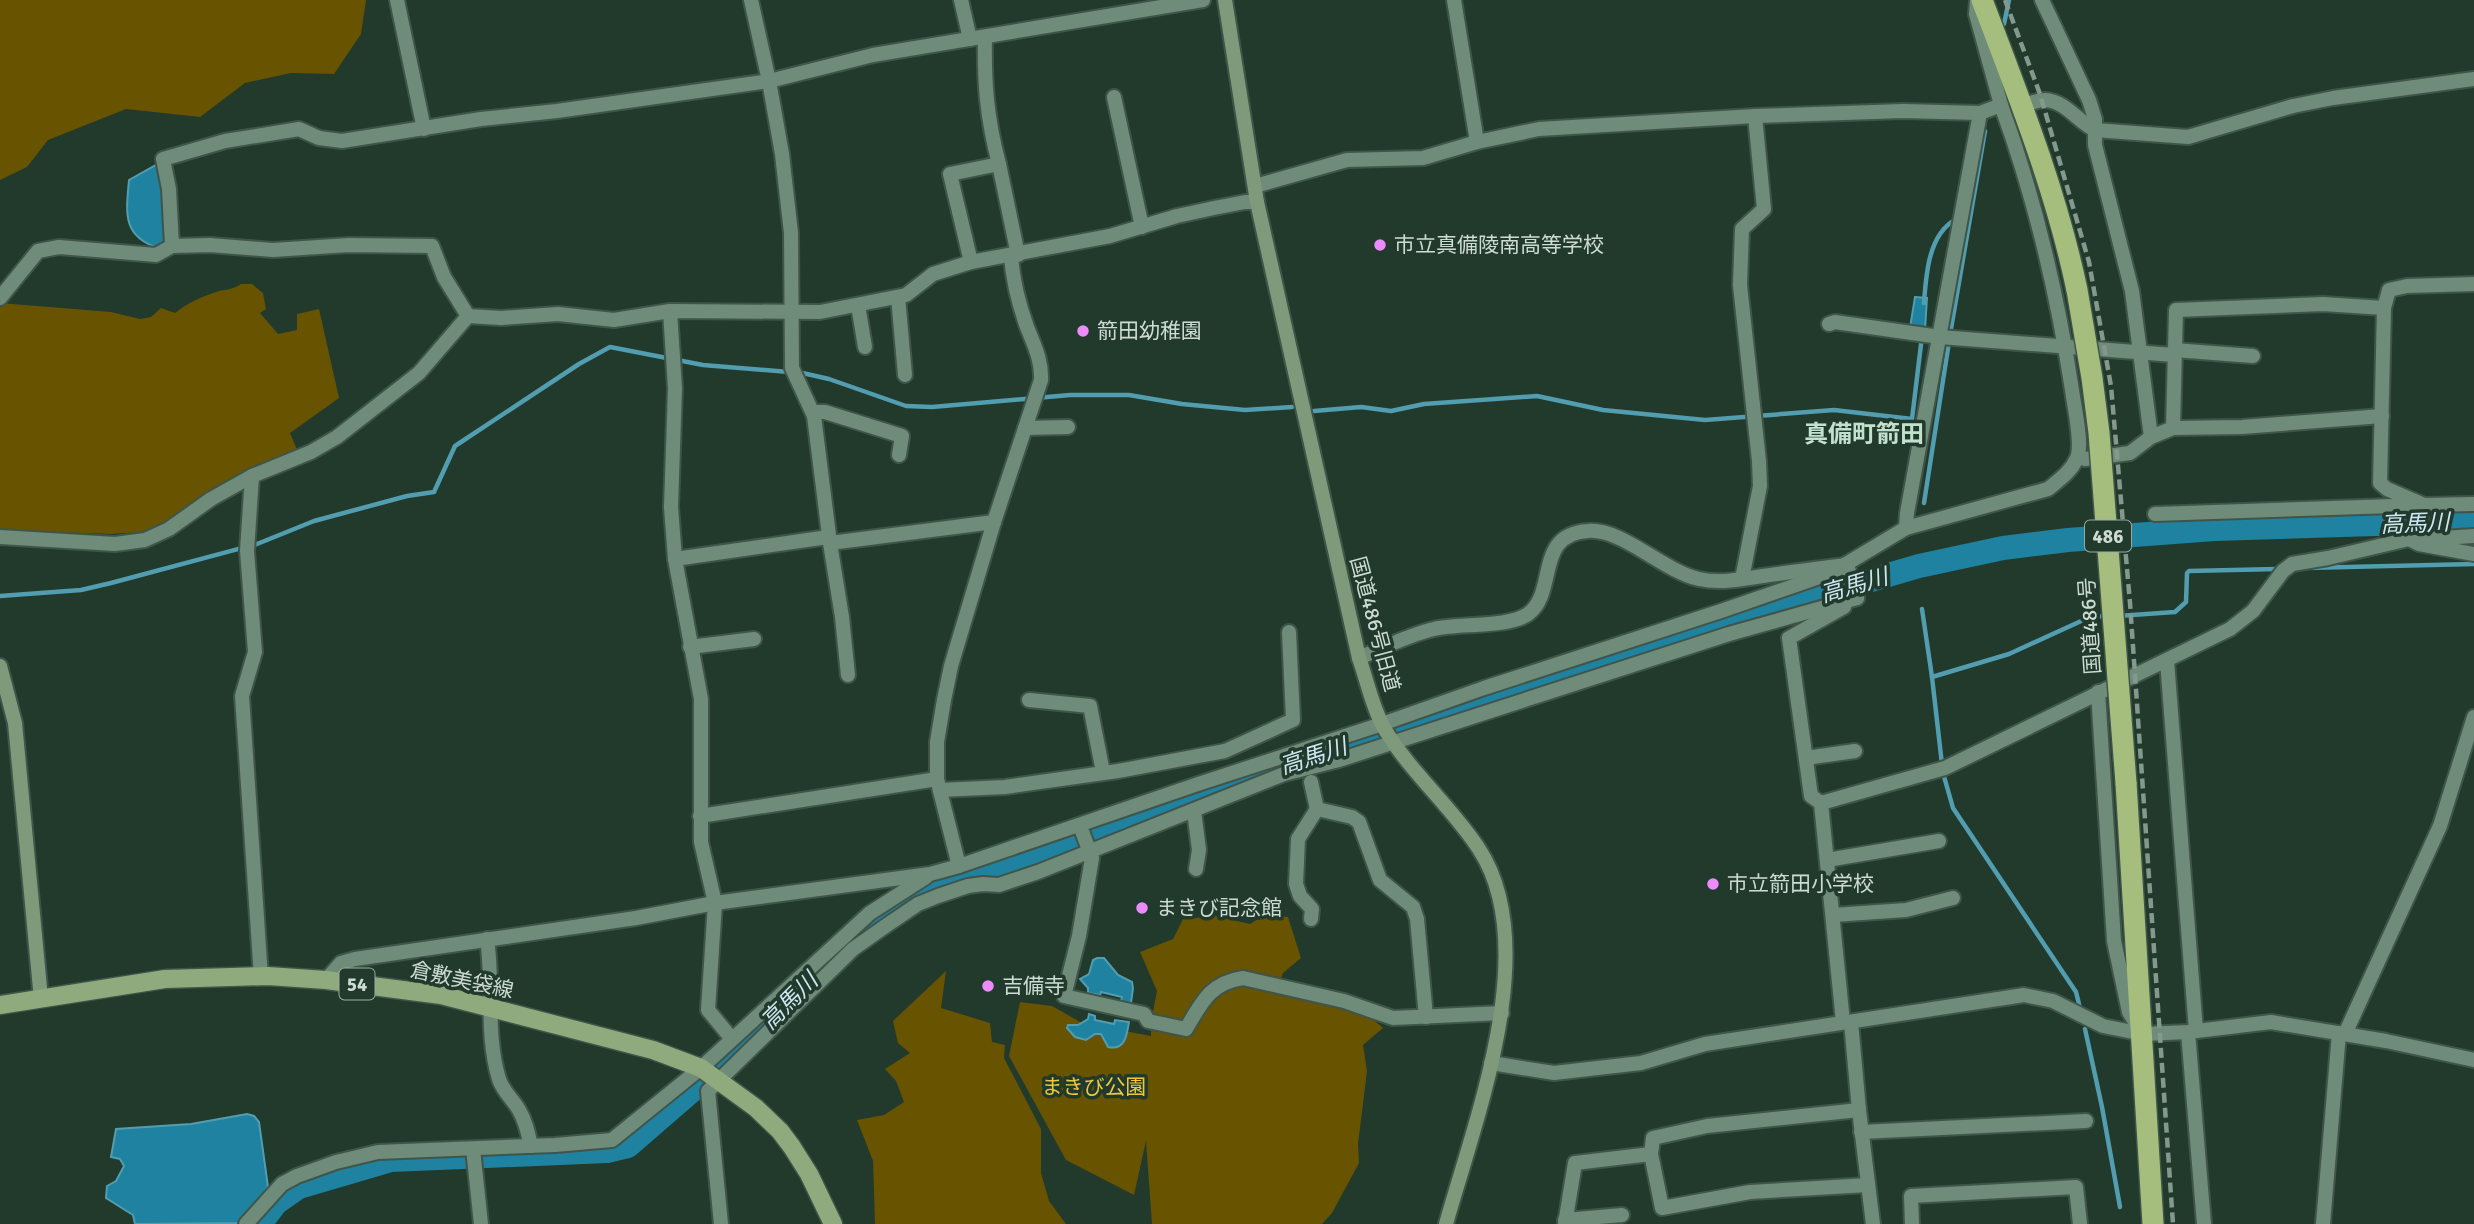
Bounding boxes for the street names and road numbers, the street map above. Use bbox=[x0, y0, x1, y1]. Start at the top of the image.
road number: 486 bbox=[2085, 520, 2131, 552]
street label: 国道486号旧道 bbox=[1344, 553, 1406, 695]
street label: 国道486号 bbox=[2074, 577, 2106, 675]
street label: 倉敷美袋線 bbox=[408, 956, 516, 1004]
road number: 54 bbox=[340, 968, 374, 1000]

